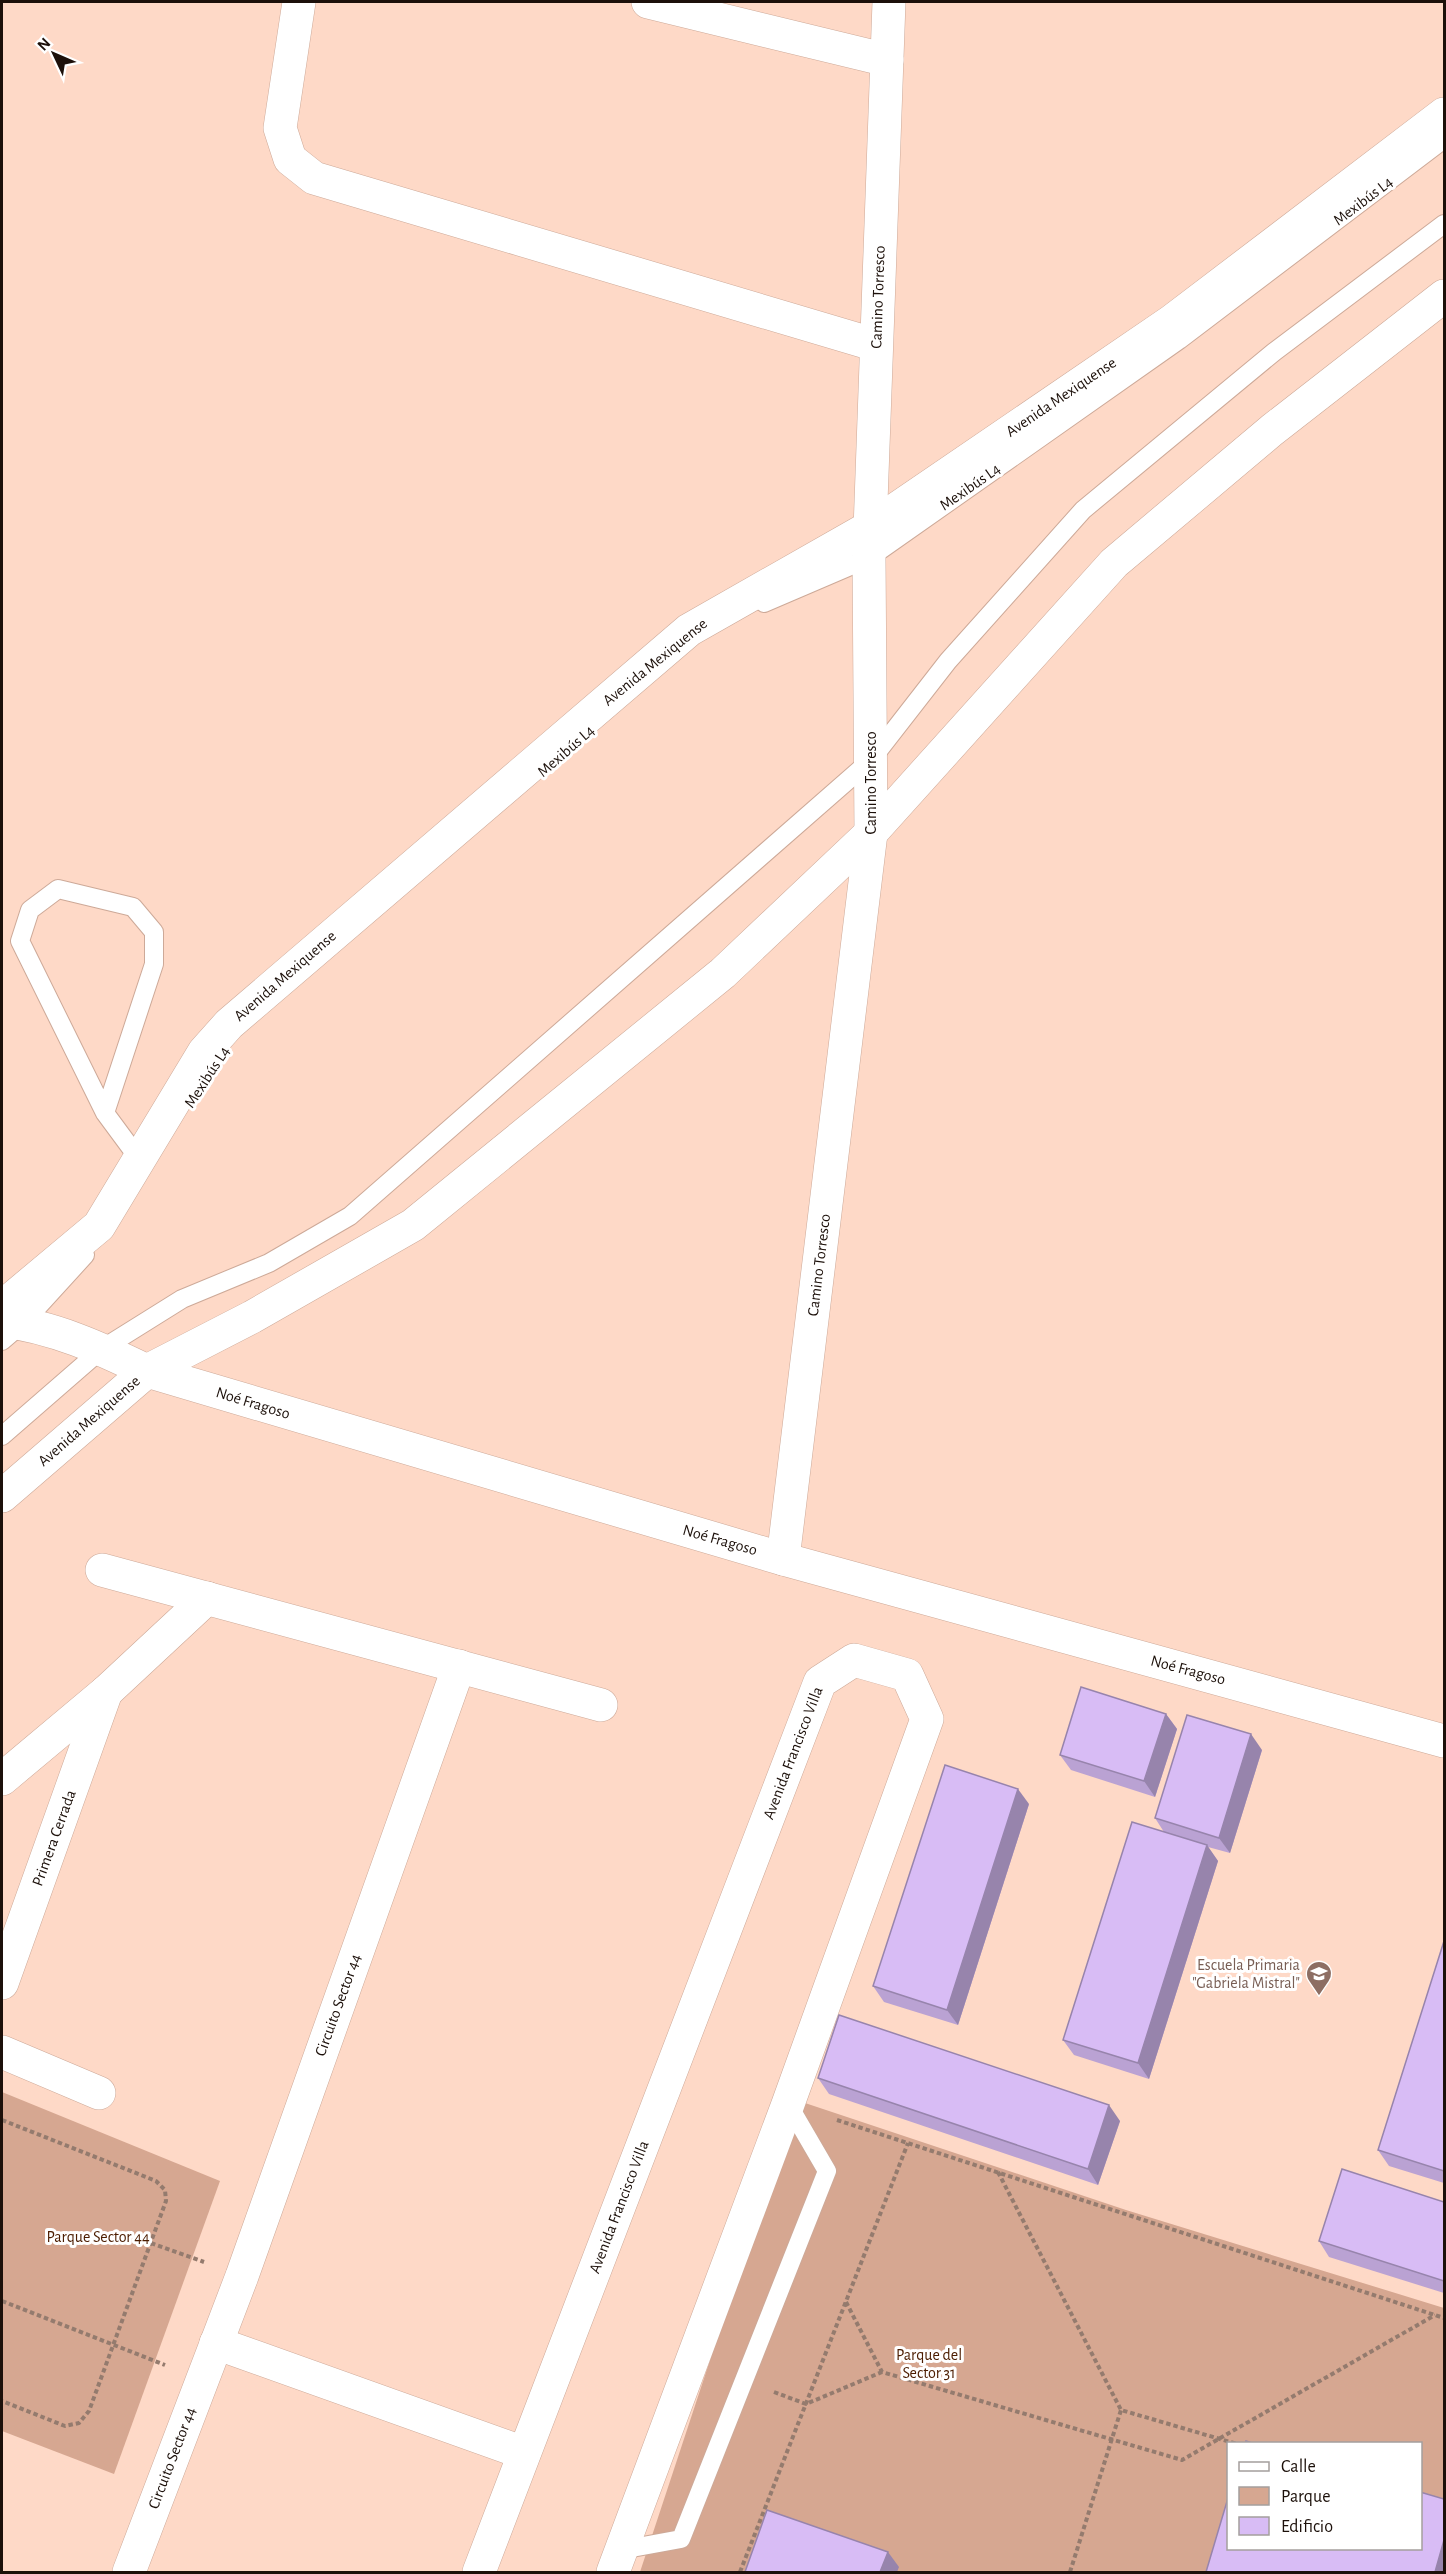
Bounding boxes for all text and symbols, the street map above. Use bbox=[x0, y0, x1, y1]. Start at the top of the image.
north arrow bbox=[24, 24, 84, 84]
text: N bbox=[34, 35, 54, 54]
street label: Mexibús L4 bbox=[1330, 173, 1396, 228]
street label: Camino Torresco bbox=[868, 245, 888, 349]
street label: Avenida Mexiquense bbox=[1003, 354, 1119, 440]
street label: Mexibús L4 bbox=[937, 460, 1003, 514]
street label: Avenida Mexiquense bbox=[600, 615, 710, 709]
street label: Mexibús L4 bbox=[534, 722, 598, 780]
street label: Camino Torresco bbox=[863, 731, 879, 835]
street label: Avenida Mexiquense bbox=[231, 928, 339, 1024]
street label: Mexibús L4 bbox=[181, 1043, 233, 1111]
street label: Camino Torresco bbox=[805, 1213, 833, 1317]
street label: Avenida Mexiquense bbox=[35, 1373, 143, 1469]
street label: Noé Fragoso bbox=[214, 1384, 292, 1422]
street label: Noé Fragoso bbox=[681, 1522, 759, 1558]
street label: Noé Fragoso bbox=[1149, 1652, 1227, 1688]
street label: Avenida Francisco Villa bbox=[760, 1684, 826, 1822]
street label: Primera Cerrada bbox=[29, 1788, 79, 1888]
street label: Circuito Sector 44 bbox=[312, 1951, 364, 2058]
place label: Escuela Primaria "Gabriela Mistral" bbox=[1192, 1957, 1300, 1991]
school or university icon: Escuela Primaria "Gabriela Mistral" bbox=[1304, 1959, 1334, 1997]
street label: Avenida Francisco Villa bbox=[586, 2138, 652, 2276]
park label: Parque Sector 44 bbox=[46, 2229, 150, 2245]
park label: Parque del Sector 31 bbox=[896, 2347, 962, 2381]
street label: Circuito Sector 44 bbox=[145, 2405, 199, 2511]
legend bbox=[1227, 2442, 1422, 2550]
text: Calle bbox=[1281, 2458, 1316, 2476]
text: Parque bbox=[1281, 2488, 1330, 2506]
text: Edificio bbox=[1281, 2518, 1333, 2536]

